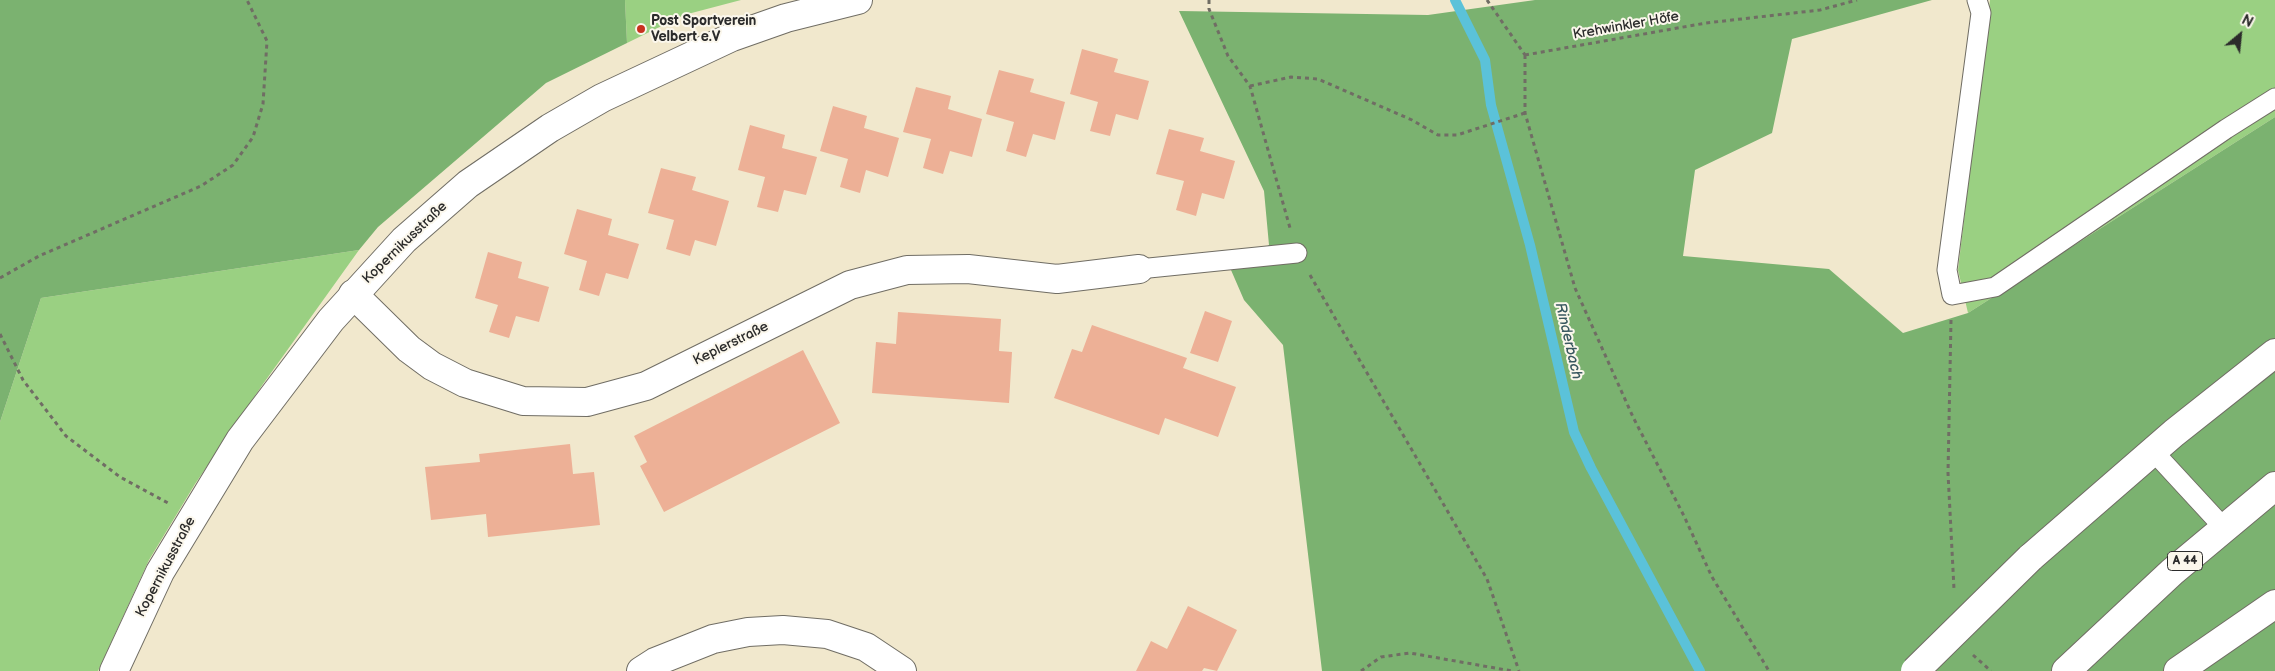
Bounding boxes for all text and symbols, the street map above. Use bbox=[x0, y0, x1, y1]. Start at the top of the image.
street label: Krehwinkler Höfe bbox=[1572, 8, 1680, 44]
north arrow bbox=[2215, 10, 2265, 60]
text: N bbox=[2239, 11, 2256, 31]
place label: Post Sportverein Velbert e.V bbox=[651, 13, 756, 46]
marker: Post Sportverein Velbert e.V bbox=[635, 23, 647, 35]
street label: Kopernikusstraße bbox=[359, 198, 451, 288]
water label: Rinderbach bbox=[1550, 301, 1586, 381]
street label: Keplerstraße bbox=[691, 319, 771, 369]
street label: Kopernikusstraße bbox=[133, 514, 199, 620]
road number: A 44 bbox=[2168, 552, 2202, 570]

